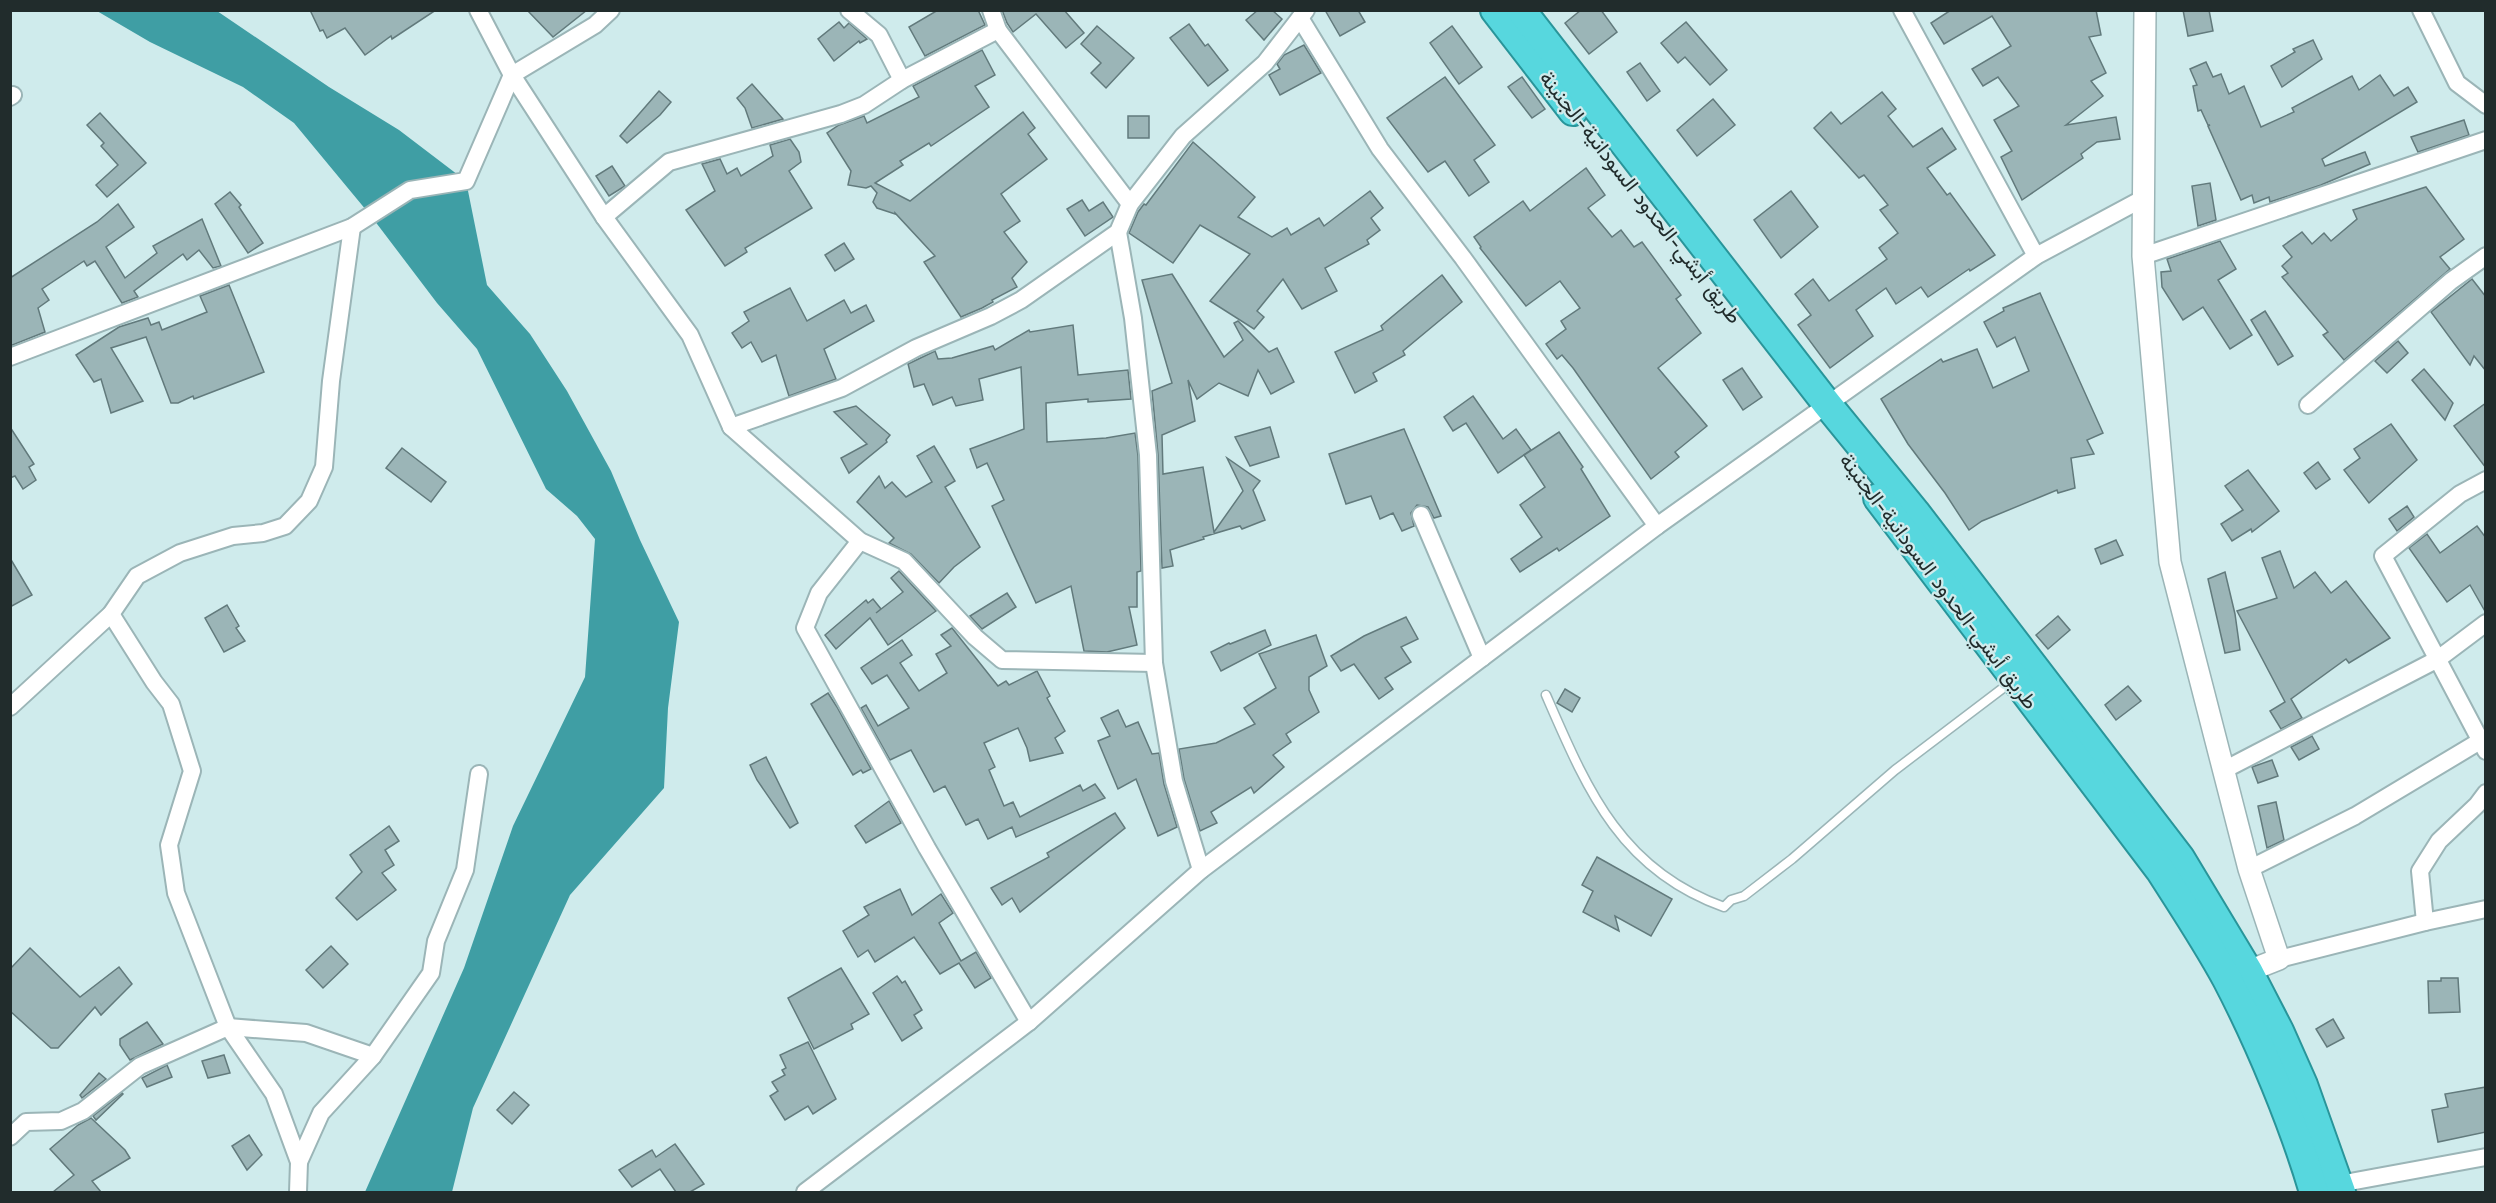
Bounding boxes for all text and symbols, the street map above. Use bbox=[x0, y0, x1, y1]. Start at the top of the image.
street label: طريق أبشي-الحدود السودانية-الجنينة bbox=[1531, 66, 1747, 331]
street label: طريق أبشي-الحدود السودانية-الجنينة bbox=[1831, 448, 2043, 717]

